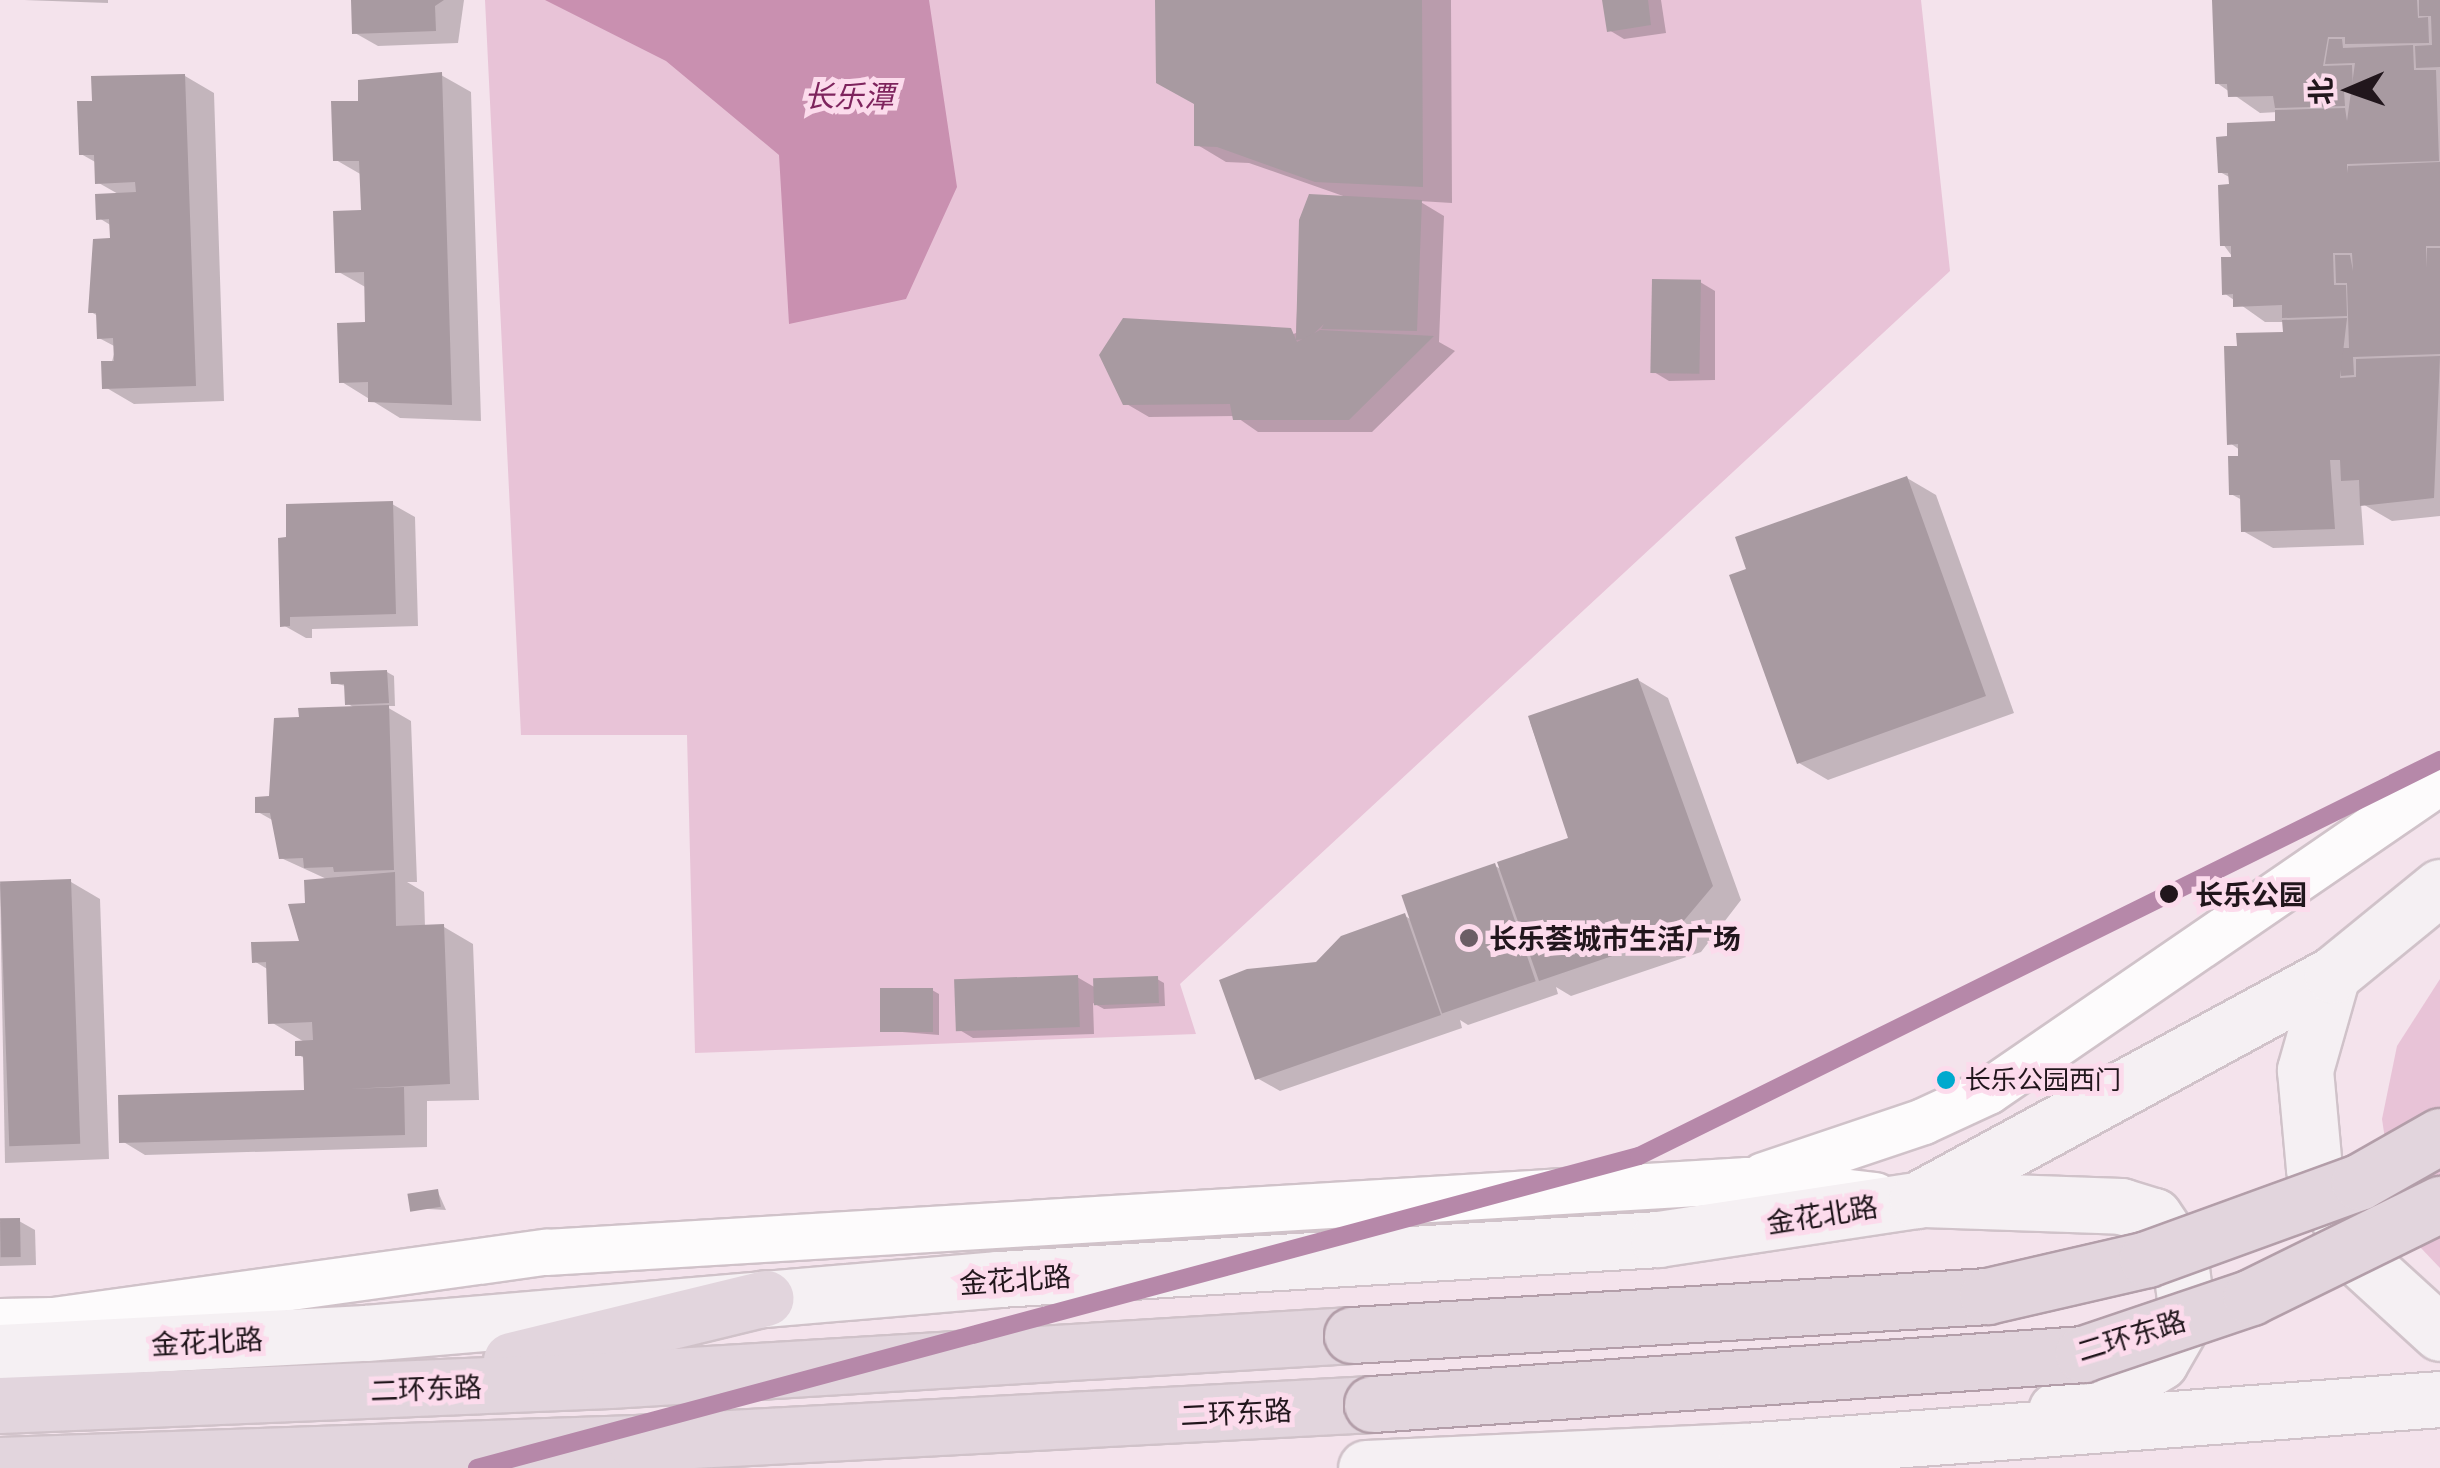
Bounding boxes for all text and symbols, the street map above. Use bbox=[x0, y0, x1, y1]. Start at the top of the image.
north arrow bbox=[2300, 40, 2400, 140]
text: 北 bbox=[2301, 76, 2339, 106]
water label: 长乐潭 bbox=[804, 78, 894, 114]
marker: 长乐公园 bbox=[2152, 877, 2186, 911]
place label: 长乐公园 bbox=[2195, 877, 2307, 911]
place label: 长乐荟城市生活广场 bbox=[1489, 921, 1741, 955]
marker: 长乐荟城市生活广场 bbox=[1458, 927, 1480, 949]
place label: 长乐公园西门 bbox=[1965, 1064, 2121, 1096]
marker: 长乐公园西门 bbox=[1936, 1070, 1956, 1090]
street label: 金花北路 bbox=[1764, 1189, 1880, 1239]
street label: 金花北路 bbox=[958, 1258, 1072, 1300]
street label: 二环东路 bbox=[2073, 1303, 2189, 1367]
street label: 金花北路 bbox=[150, 1321, 264, 1361]
street label: 二环东路 bbox=[369, 1369, 483, 1407]
street label: 二环东路 bbox=[1179, 1392, 1293, 1432]

